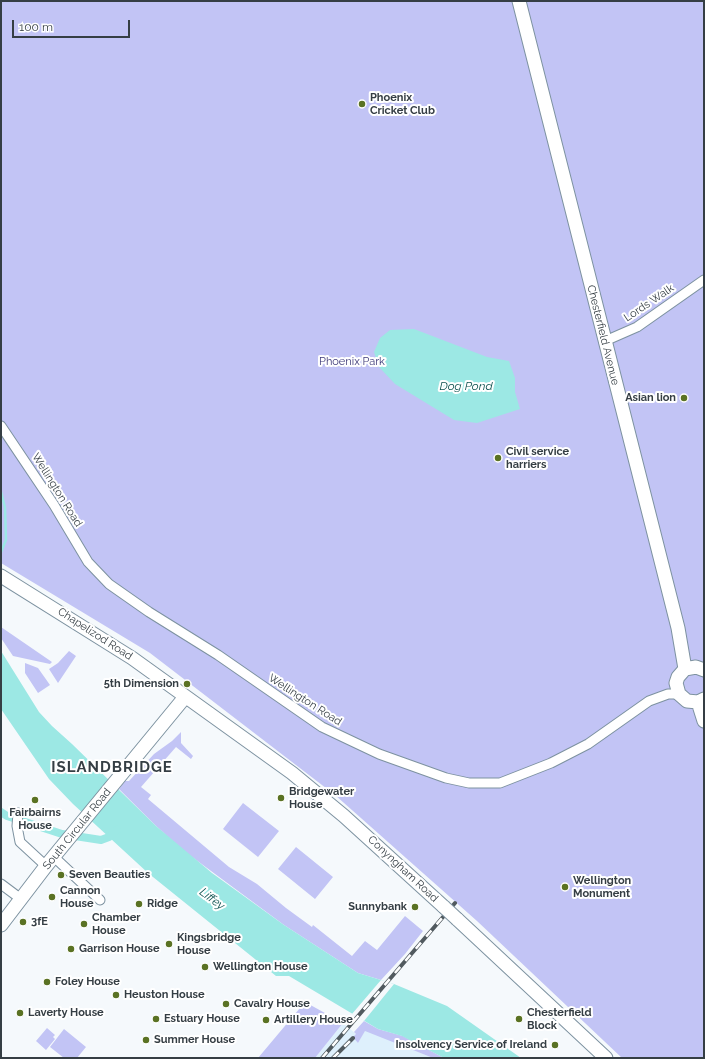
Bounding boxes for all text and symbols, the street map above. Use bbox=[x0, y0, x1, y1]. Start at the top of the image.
scale bar bbox=[14, 12, 132, 38]
text: 100 m bbox=[19, 20, 53, 34]
place label: Phoenix Cricket Club bbox=[370, 91, 435, 117]
marker: Phoenix Cricket Club bbox=[357, 99, 367, 109]
street label: Lords Walk bbox=[622, 282, 676, 324]
street label: Chesterfield Avenue bbox=[584, 283, 622, 387]
park label: Phoenix Park bbox=[319, 355, 385, 369]
water label: Dog Pond bbox=[439, 379, 493, 393]
place label: Asian lion bbox=[625, 391, 676, 405]
marker: Asian lion bbox=[679, 393, 689, 403]
place label: Civil service harriers bbox=[506, 445, 569, 471]
street label: Wellington Road bbox=[29, 451, 85, 529]
marker: Civil service harriers bbox=[493, 453, 503, 463]
street label: Chapelizod Road bbox=[55, 605, 135, 663]
street label: Wellington Road bbox=[266, 671, 344, 729]
place label: 5th Dimension bbox=[104, 677, 179, 691]
marker: 5th Dimension bbox=[182, 679, 192, 689]
district label: ISLANDBRIDGE bbox=[51, 758, 173, 776]
place label: Bridgewater House bbox=[289, 785, 354, 811]
street label: South Circular Road bbox=[40, 786, 114, 872]
marker: Bridgewater House bbox=[276, 793, 286, 803]
marker: Fairbairns House bbox=[30, 795, 40, 805]
place label: Fairbairns House bbox=[9, 806, 61, 832]
street label: Conyngham Road bbox=[365, 833, 441, 905]
place label: Seven Beauties bbox=[69, 868, 150, 882]
marker: Seven Beauties bbox=[56, 870, 66, 880]
place label: Wellington Monument bbox=[573, 874, 631, 900]
marker: Wellington Monument bbox=[560, 882, 570, 892]
place label: Cannon House bbox=[60, 884, 100, 910]
water label: Liffey bbox=[197, 885, 227, 913]
marker: Cannon House bbox=[47, 892, 57, 902]
place label: Ridge bbox=[147, 897, 178, 911]
marker: Ridge bbox=[134, 899, 144, 909]
place label: Sunnybank bbox=[348, 900, 407, 914]
marker: Sunnybank bbox=[410, 902, 420, 912]
place label: Chamber House bbox=[92, 911, 141, 937]
place label: 3fE bbox=[31, 915, 48, 929]
marker: 3fE bbox=[18, 917, 28, 927]
marker: Chamber House bbox=[79, 919, 89, 929]
place label: Kingsbridge House bbox=[177, 931, 241, 957]
marker: Kingsbridge House bbox=[164, 939, 174, 949]
place label: Garrison House bbox=[79, 942, 160, 956]
marker: Garrison House bbox=[66, 944, 76, 954]
place label: Wellington House bbox=[213, 960, 307, 974]
marker: Wellington House bbox=[200, 962, 210, 972]
place label: Foley House bbox=[55, 975, 120, 989]
marker: Foley House bbox=[42, 977, 52, 987]
place label: Heuston House bbox=[124, 988, 205, 1002]
marker: Heuston House bbox=[111, 990, 121, 1000]
place label: Cavalry House bbox=[234, 997, 310, 1011]
marker: Cavalry House bbox=[221, 999, 231, 1009]
place label: Laverty House bbox=[28, 1006, 104, 1020]
place label: Chesterfield Block bbox=[527, 1006, 592, 1032]
marker: Laverty House bbox=[15, 1008, 25, 1018]
place label: Estuary House bbox=[164, 1012, 240, 1026]
place label: Artillery House bbox=[274, 1013, 353, 1027]
marker: Estuary House bbox=[151, 1014, 161, 1024]
marker: Chesterfield Block bbox=[514, 1014, 524, 1024]
marker: Artillery House bbox=[261, 1015, 271, 1025]
place label: Summer House bbox=[154, 1033, 235, 1047]
marker: Summer House bbox=[141, 1035, 151, 1045]
place label: Insolvency Service of Ireland bbox=[395, 1038, 547, 1052]
marker: Insolvency Service of Ireland bbox=[550, 1040, 560, 1050]

